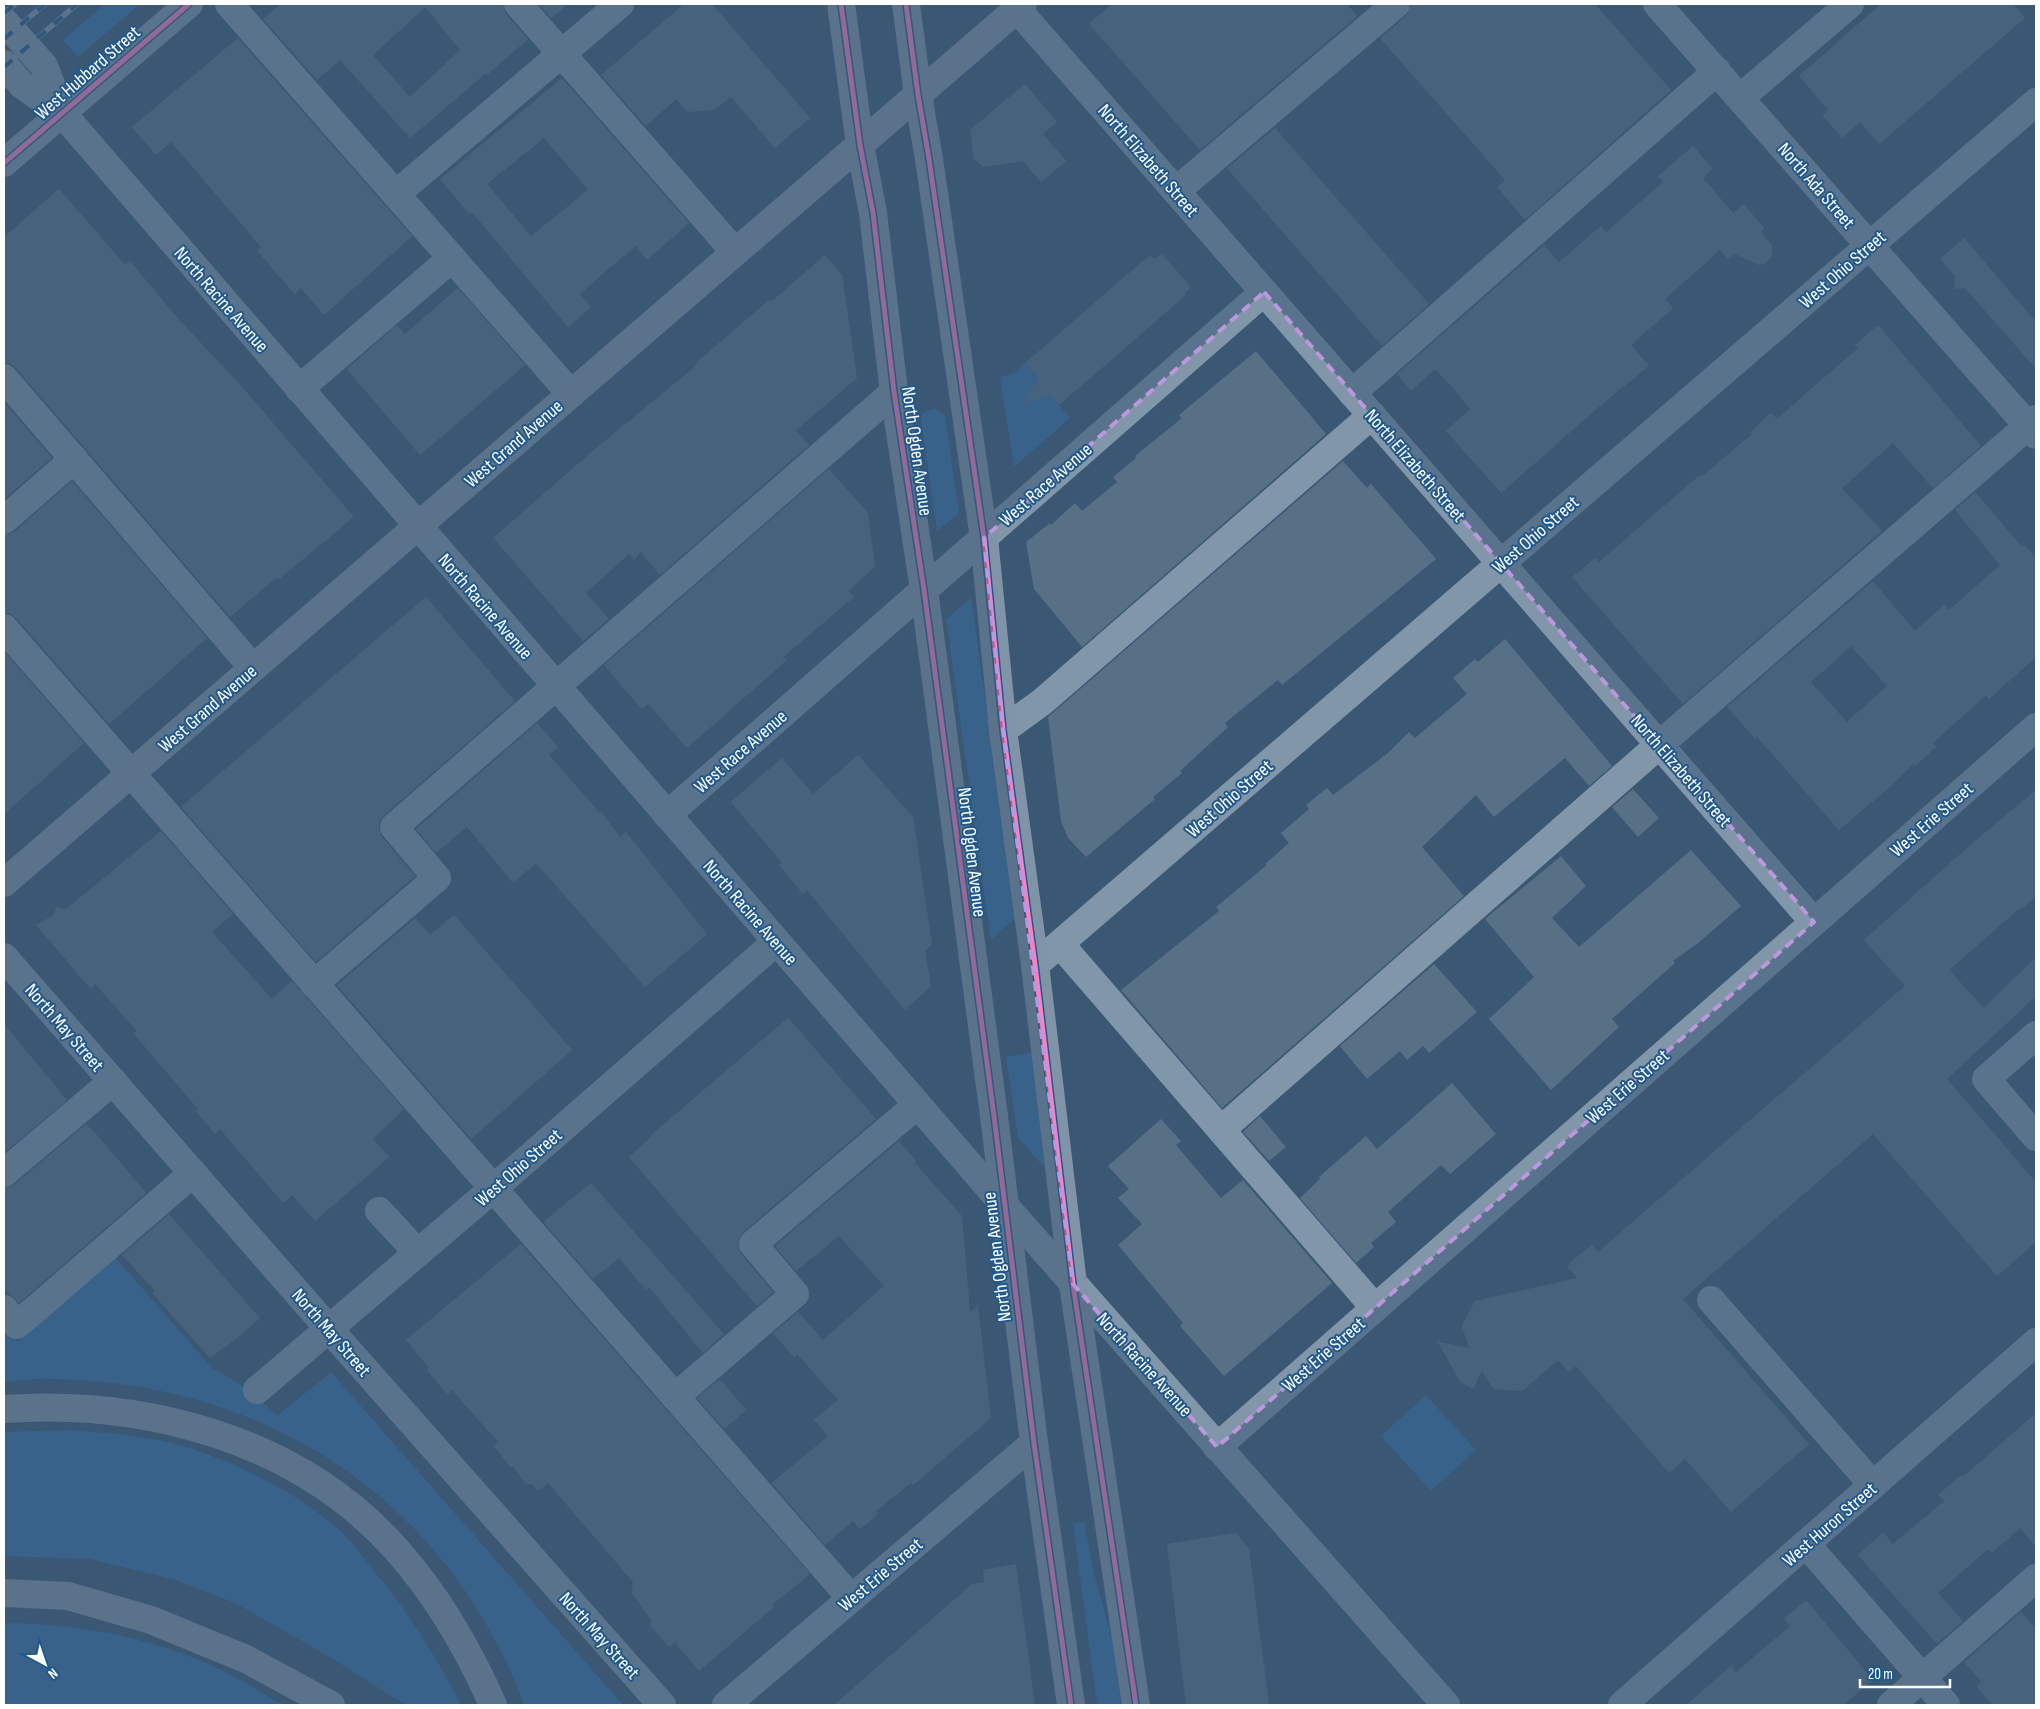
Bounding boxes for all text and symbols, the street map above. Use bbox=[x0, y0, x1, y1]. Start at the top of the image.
street label: West Hubbard Street bbox=[31, 21, 146, 125]
street label: North Elizabeth Street bbox=[1093, 100, 1203, 222]
street label: North Ada Street bbox=[1772, 138, 1860, 234]
street label: West Ohio Street bbox=[1795, 226, 1891, 314]
street label: North Racine Avenue bbox=[169, 242, 273, 358]
street label: North Ogden Avenue bbox=[896, 385, 937, 517]
street label: West Grand Avenue bbox=[460, 395, 568, 493]
street label: North Elizabeth Street bbox=[1360, 405, 1470, 527]
street label: West Race Avenue bbox=[995, 438, 1097, 532]
street label: West Ohio Street bbox=[1488, 491, 1584, 579]
street label: North Racine Avenue bbox=[433, 549, 537, 665]
street label: West Grand Avenue bbox=[154, 660, 262, 758]
street label: West Race Avenue bbox=[690, 705, 792, 799]
street label: North Elizabeth Street bbox=[1626, 710, 1736, 832]
street label: West Ohio Street bbox=[1182, 755, 1278, 843]
street label: West Erie Street bbox=[1886, 778, 1979, 863]
street label: North Ogden Avenue bbox=[952, 786, 991, 918]
street label: North Racine Avenue bbox=[698, 855, 802, 971]
street label: North May Street bbox=[19, 979, 108, 1077]
street label: West Erie Street bbox=[1582, 1045, 1675, 1130]
street label: West Ohio Street bbox=[471, 1124, 567, 1212]
street label: North Ogden Avenue bbox=[978, 1191, 1017, 1323]
street label: North May Street bbox=[286, 1284, 375, 1382]
street label: North Racine Avenue bbox=[1091, 1308, 1197, 1422]
street label: West Erie Street bbox=[1278, 1313, 1371, 1398]
street label: West Huron Street bbox=[1778, 1478, 1882, 1572]
street label: West Erie Street bbox=[834, 1533, 928, 1617]
street label: North May Street bbox=[554, 1588, 644, 1684]
north arrow bbox=[20, 1639, 70, 1689]
scale bar bbox=[1860, 1656, 1950, 1688]
text: N bbox=[45, 1665, 61, 1682]
text: 20 m bbox=[1868, 1665, 1893, 1684]

